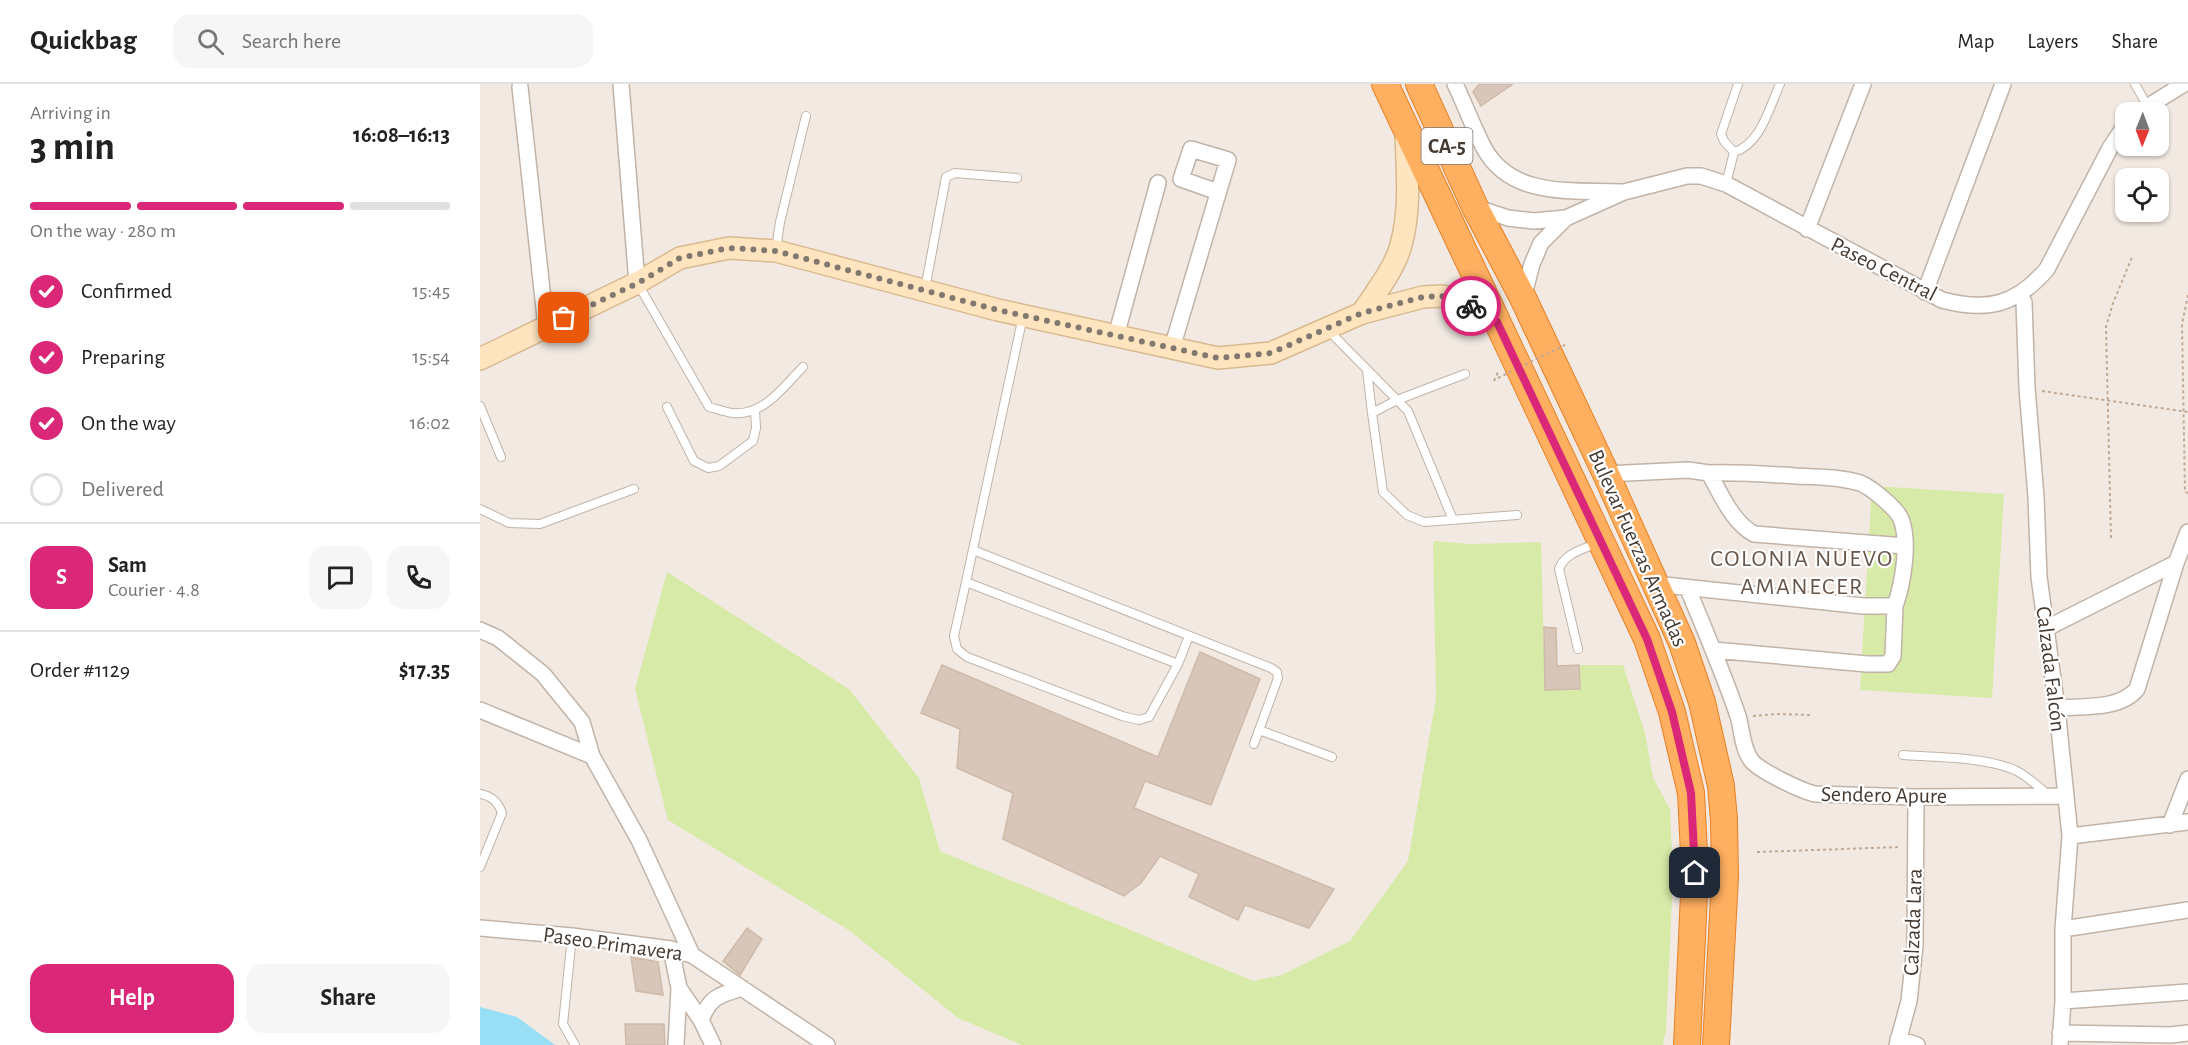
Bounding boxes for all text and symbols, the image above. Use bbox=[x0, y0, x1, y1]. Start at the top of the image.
search box bbox=[173, 14, 593, 68]
icon: search bbox=[194, 25, 227, 58]
text: Quickbag bbox=[30, 27, 137, 55]
text: Search here bbox=[242, 30, 341, 52]
text: Map bbox=[1958, 31, 1994, 52]
text: Layers bbox=[2027, 31, 2078, 52]
text: Share bbox=[2111, 31, 2158, 52]
north arrow bbox=[2115, 102, 2169, 156]
map controls bbox=[2115, 102, 2169, 222]
text: Arriving in bbox=[30, 103, 111, 123]
text: 16:08–16:13 bbox=[353, 124, 450, 146]
text: 3 min bbox=[30, 128, 115, 167]
road number: CA-5 bbox=[1422, 128, 1472, 164]
button: locate bbox=[2115, 168, 2169, 222]
text: On the way · 280 m bbox=[30, 221, 176, 241]
street label: Paseo Central bbox=[1827, 233, 1941, 305]
icon: check bbox=[30, 275, 63, 308]
courier bbox=[1441, 276, 1501, 336]
text: Confirmed bbox=[81, 280, 172, 302]
text: 15:45 bbox=[412, 281, 450, 301]
icon: bike bbox=[1455, 290, 1488, 323]
pin bbox=[538, 292, 589, 343]
icon: bag bbox=[547, 301, 580, 334]
icon: check bbox=[30, 341, 63, 374]
text: Preparing bbox=[81, 346, 165, 368]
text: 15:54 bbox=[412, 347, 450, 367]
icon: check bbox=[30, 407, 63, 440]
text: On the way bbox=[81, 412, 176, 434]
text: 16:02 bbox=[409, 413, 450, 433]
street label: Bulevar Fuerzas Armadas bbox=[1585, 446, 1691, 650]
text: Delivered bbox=[81, 478, 164, 500]
button: chat bbox=[309, 546, 372, 609]
button: phone bbox=[387, 546, 450, 609]
district label: COLONIA NUEVO AMANECER bbox=[1710, 547, 1894, 599]
text: Sam bbox=[108, 554, 147, 576]
text: S bbox=[56, 566, 67, 588]
text: Courier · 4.8 bbox=[108, 580, 200, 600]
street label: Calzada Falcón bbox=[2032, 605, 2070, 733]
text: Order #1129 bbox=[30, 659, 130, 681]
text: $17.35 bbox=[399, 659, 450, 681]
street label: Sendero Apure bbox=[1821, 783, 1947, 807]
pin bbox=[1669, 847, 1720, 898]
icon: home bbox=[1678, 856, 1711, 889]
street label: Calzada Lara bbox=[1900, 868, 1926, 976]
street label: Paseo Primavera bbox=[542, 923, 684, 965]
button: Help bbox=[30, 964, 234, 1033]
button: Share bbox=[246, 964, 450, 1033]

